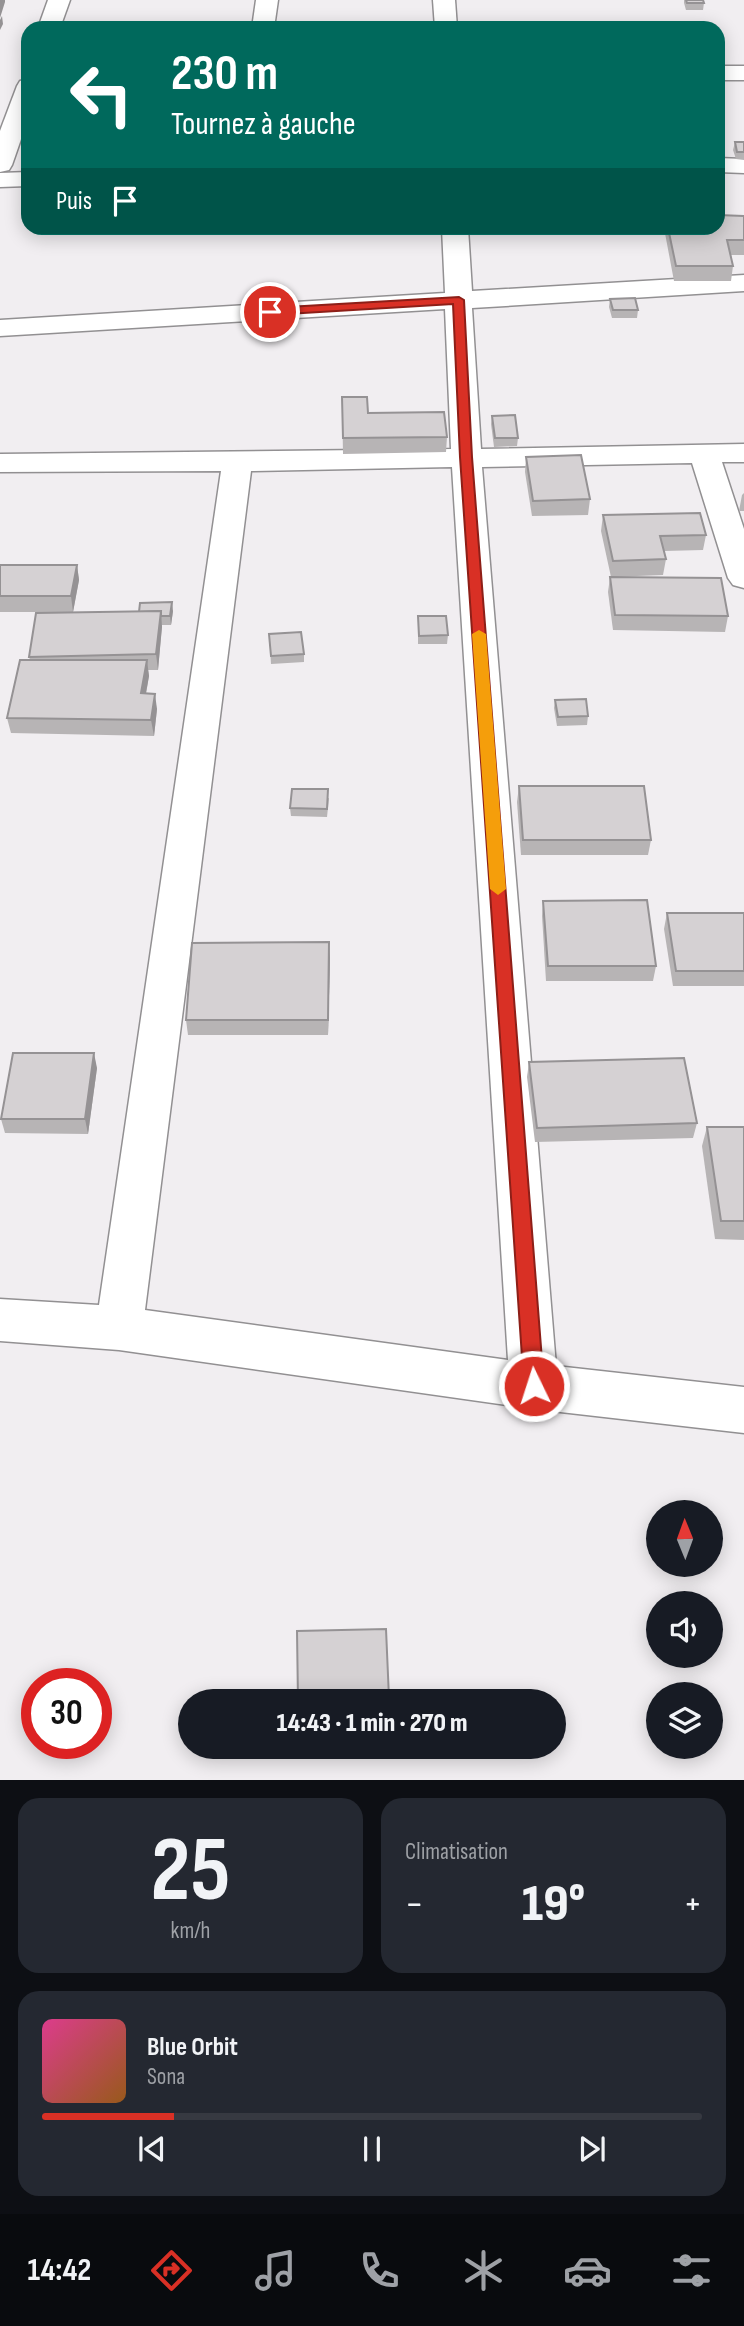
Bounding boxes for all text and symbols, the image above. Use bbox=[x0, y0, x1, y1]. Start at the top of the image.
text: 230 m bbox=[171, 45, 278, 104]
icon: left bbox=[56, 49, 147, 140]
text: Tournez à gauche bbox=[171, 105, 356, 144]
icon: arrive bbox=[106, 182, 144, 220]
text: Puis bbox=[56, 186, 92, 217]
pin bbox=[240, 282, 300, 342]
icon: arrive bbox=[251, 293, 289, 331]
position arrow bbox=[497, 1349, 571, 1423]
north arrow bbox=[646, 1500, 723, 1577]
map controls bbox=[646, 1500, 723, 1759]
button: sound bbox=[646, 1591, 723, 1668]
speed limit sign: 30 bbox=[21, 1668, 112, 1759]
button: layers bbox=[646, 1682, 723, 1759]
text: 14:43 · 1 min · 270 m bbox=[277, 1708, 467, 1739]
text: 25 bbox=[151, 1817, 230, 1926]
text: Climatisation bbox=[405, 1838, 508, 1866]
text: 19° bbox=[522, 1873, 585, 1936]
text: − bbox=[405, 1882, 424, 1927]
text: + bbox=[683, 1882, 702, 1927]
text: km/h bbox=[171, 1917, 210, 1945]
text: Blue Orbit bbox=[147, 2032, 238, 2063]
text: Sona bbox=[147, 2063, 185, 2091]
icon: previous bbox=[133, 2130, 171, 2168]
icon: pause bbox=[353, 2130, 391, 2168]
icon: next bbox=[573, 2130, 611, 2168]
icon: directions bbox=[147, 2246, 196, 2295]
icon: music bbox=[251, 2246, 300, 2295]
icon: phone bbox=[355, 2246, 404, 2295]
icon: climate bbox=[459, 2246, 508, 2295]
icon: car bbox=[563, 2246, 612, 2295]
icon: filters bbox=[667, 2246, 716, 2295]
text: 14:42 bbox=[28, 2251, 91, 2290]

